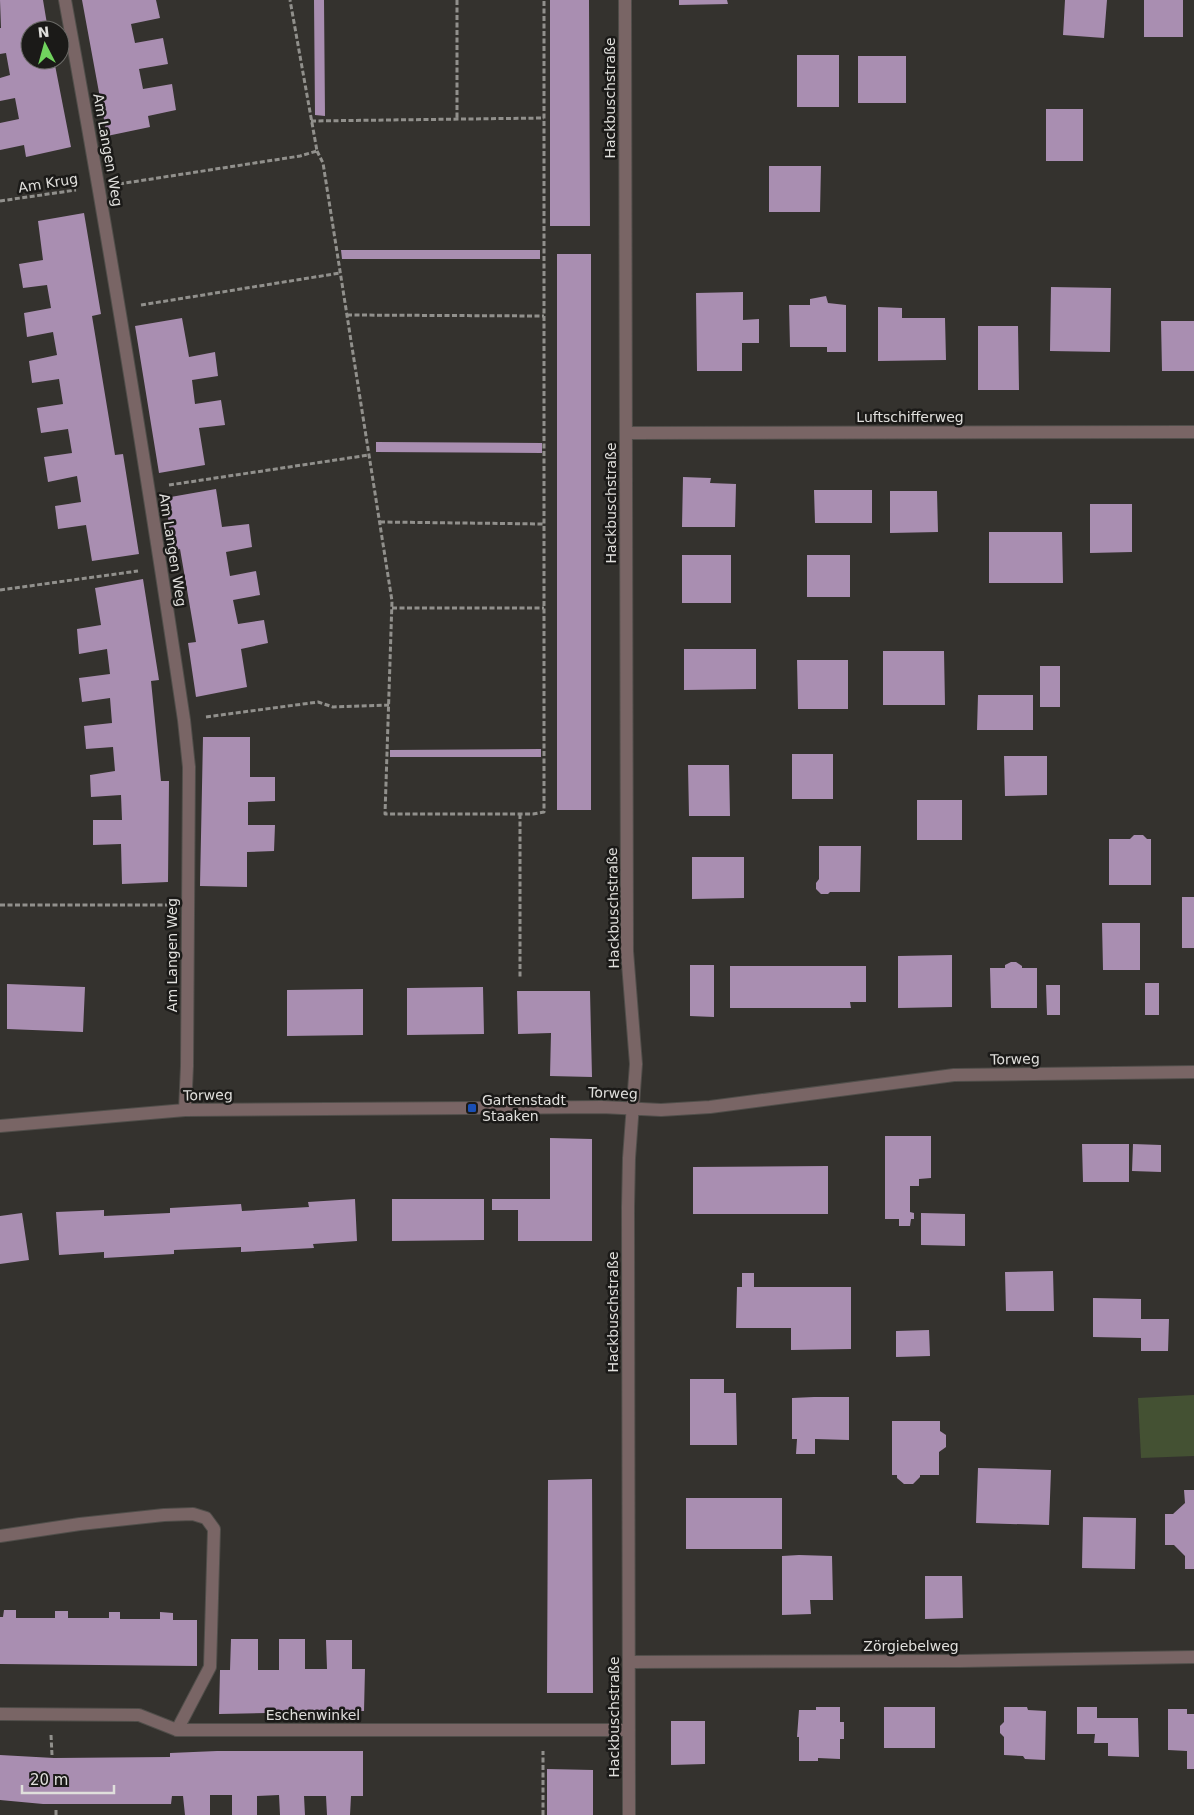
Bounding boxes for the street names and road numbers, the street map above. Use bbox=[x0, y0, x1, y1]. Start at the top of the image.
street label: Hackbuschstraße bbox=[602, 37, 618, 159]
street label: Am Langen Weg bbox=[90, 92, 126, 208]
street label: Am Krug bbox=[17, 170, 79, 196]
street label: Luftschifferweg bbox=[856, 409, 964, 425]
street label: Hackbuschstraße bbox=[603, 442, 619, 564]
street label: Am Langen Weg bbox=[156, 492, 190, 608]
street label: Hackbuschstraße bbox=[604, 847, 622, 969]
street label: Am Langen Weg bbox=[164, 898, 180, 1012]
street label: Torweg bbox=[989, 1051, 1040, 1067]
street label: Torweg bbox=[587, 1084, 638, 1102]
street label: Torweg bbox=[182, 1087, 233, 1103]
street label: Hackbuschstraße bbox=[605, 1251, 621, 1373]
street label: Zörgiebelweg bbox=[863, 1638, 959, 1654]
street label: Hackbuschstraße bbox=[606, 1656, 622, 1778]
street label: Eschenwinkel bbox=[266, 1707, 360, 1723]

